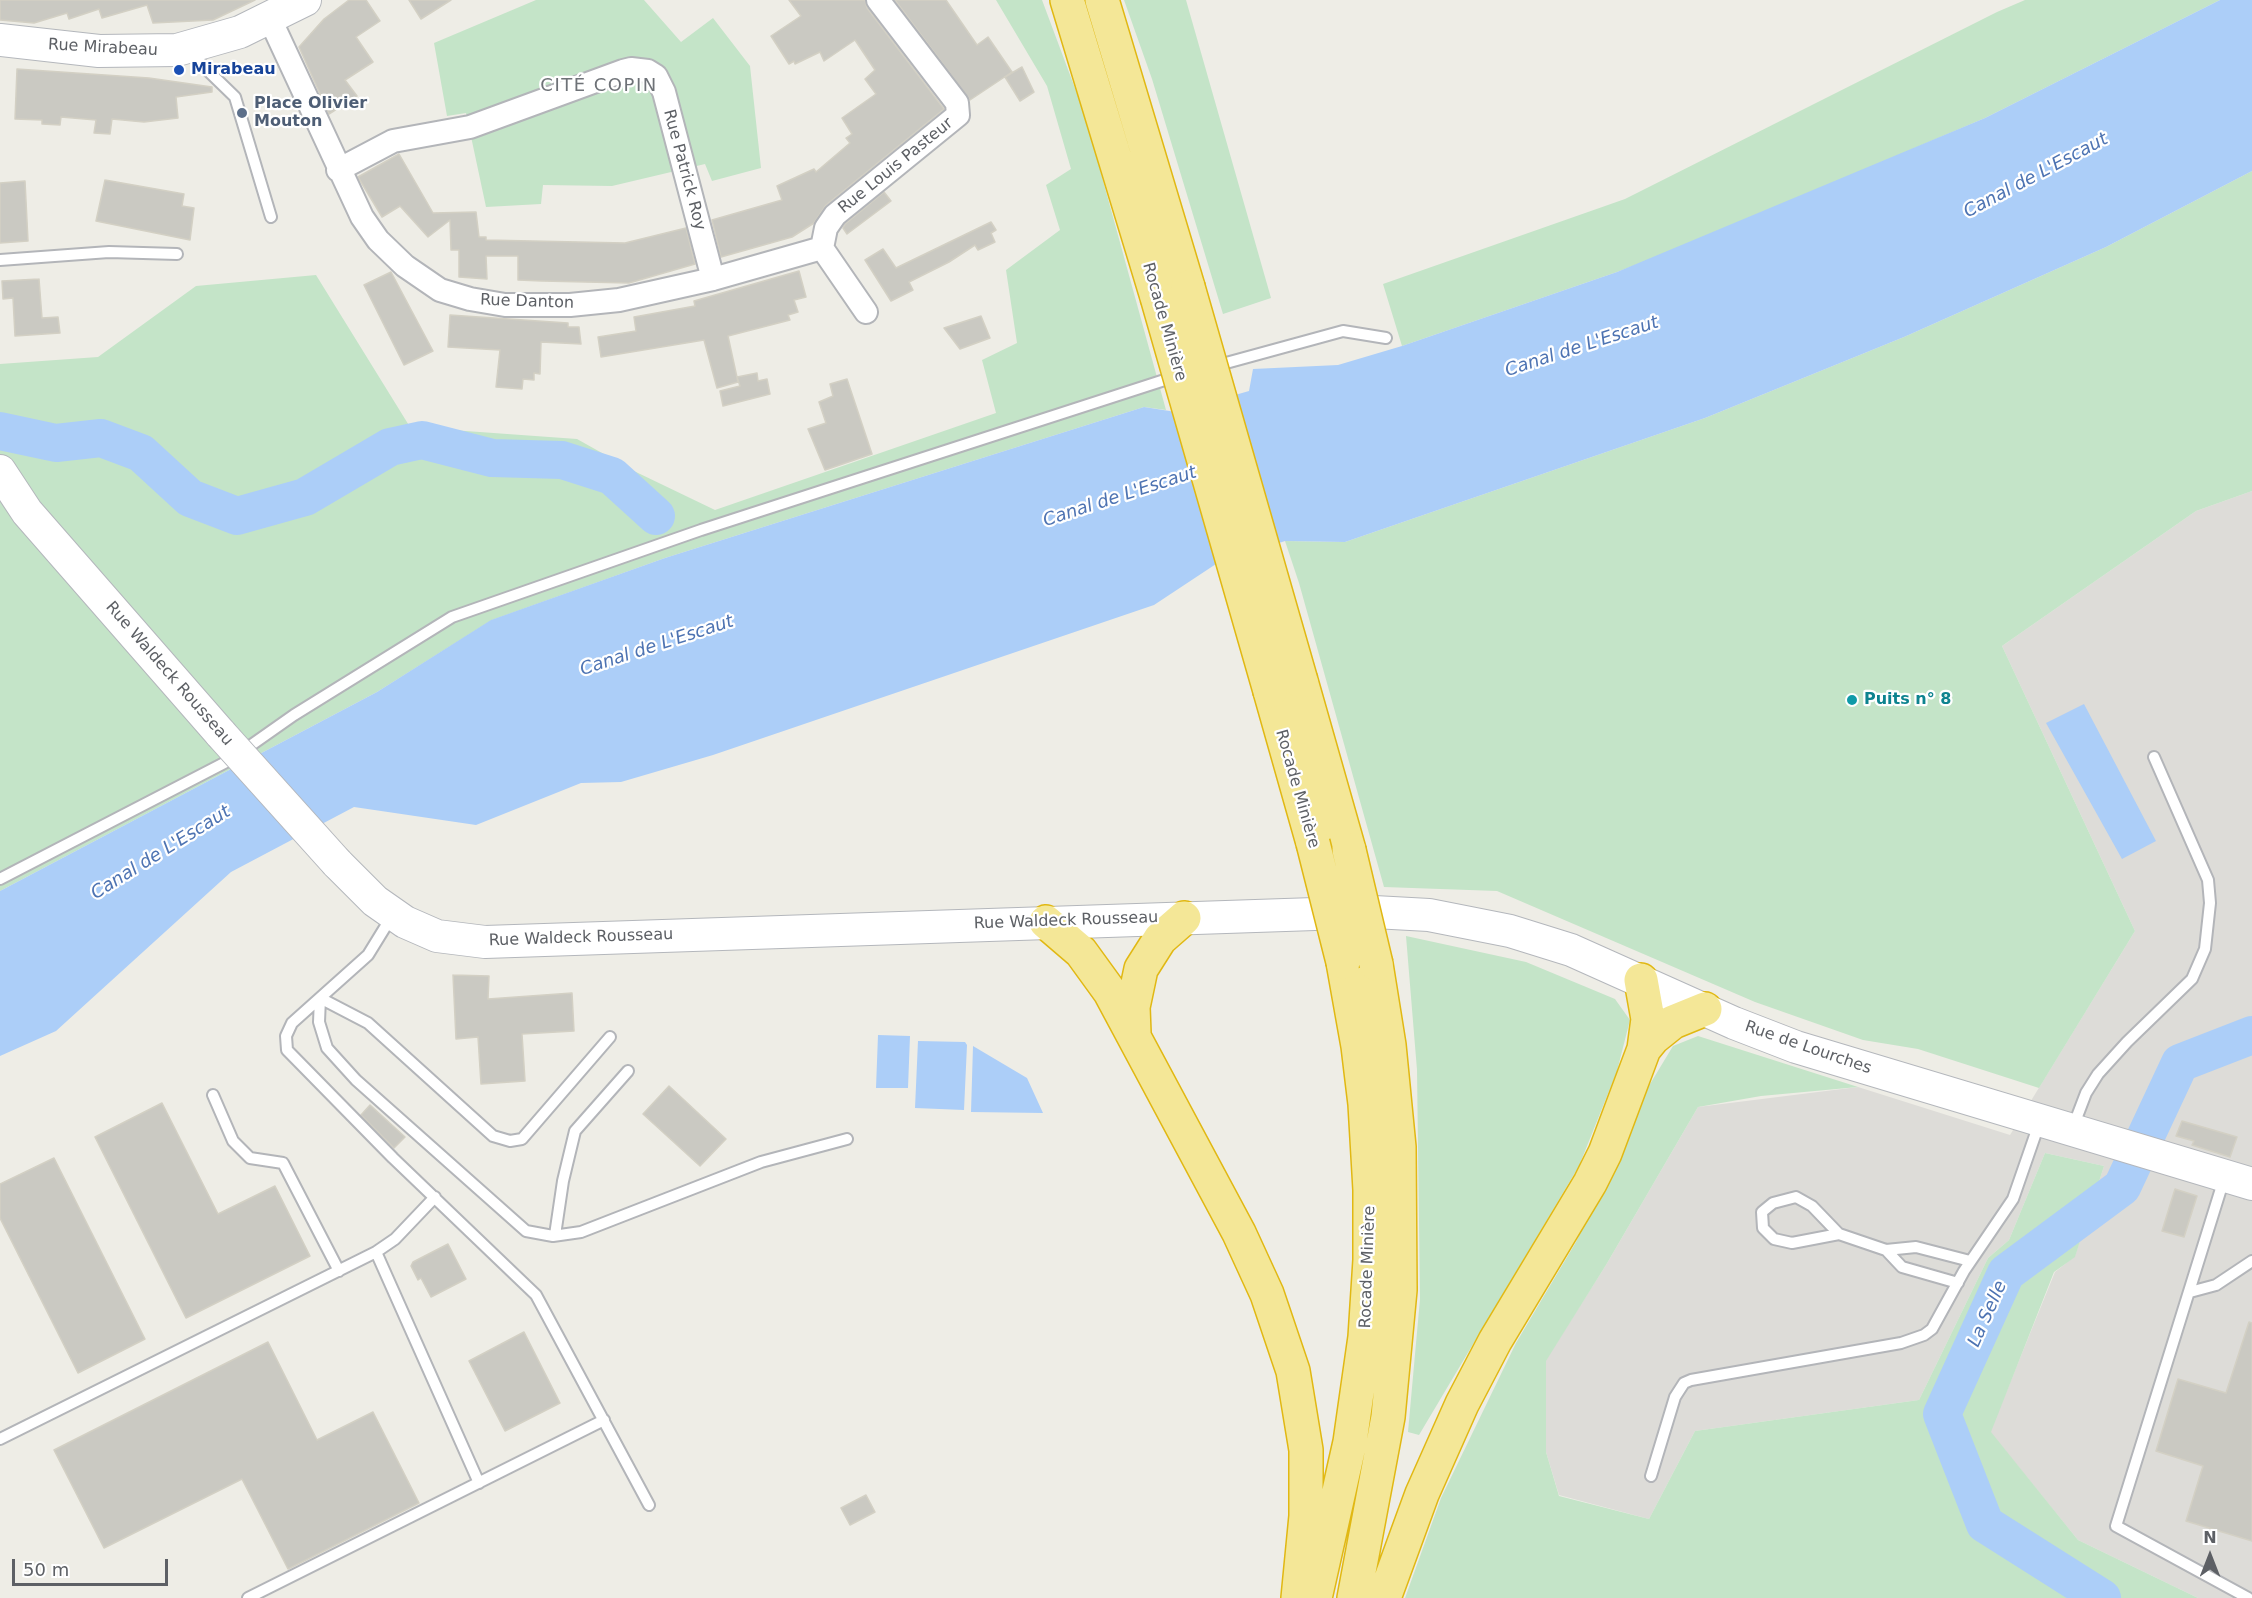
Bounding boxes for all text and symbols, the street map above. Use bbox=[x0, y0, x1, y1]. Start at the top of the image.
street label: Rue Mirabeau bbox=[48, 36, 158, 60]
place label: Mirabeau bbox=[191, 60, 276, 80]
marker: Mirabeau bbox=[172, 63, 186, 77]
district label: CITÉ COPIN bbox=[540, 75, 658, 97]
place label: Place Olivier Mouton bbox=[254, 94, 367, 132]
marker: Place Olivier Mouton bbox=[235, 106, 249, 120]
street label: Rue Patrick Roy bbox=[659, 107, 709, 233]
street label: Rue Louis Pasteur bbox=[835, 114, 957, 218]
water label: Canal de L'Escaut bbox=[1960, 129, 2112, 223]
street label: Rocade Minière bbox=[1138, 260, 1190, 384]
street label: Rue Danton bbox=[480, 291, 574, 313]
water label: Canal de L'Escaut bbox=[1503, 312, 1661, 382]
water label: Canal de L'Escaut bbox=[1041, 462, 1199, 532]
street label: Rue Waldeck Rousseau bbox=[101, 598, 237, 750]
water label: Canal de L'Escaut bbox=[578, 611, 736, 681]
place label: Puits n° 8 bbox=[1864, 690, 1951, 710]
marker: Puits n° 8 bbox=[1845, 693, 1859, 707]
street label: Rocade Minière bbox=[1271, 727, 1323, 851]
water label: Canal de L'Escaut bbox=[87, 801, 235, 905]
street label: Rue Waldeck Rousseau bbox=[973, 908, 1159, 934]
street label: Rue Waldeck Rousseau bbox=[488, 925, 674, 951]
street label: Rue de Lourches bbox=[1742, 1017, 1874, 1079]
street label: Rocade Minière bbox=[1356, 1205, 1380, 1329]
water label: La Selle bbox=[1964, 1277, 2012, 1351]
north arrow bbox=[2180, 1526, 2240, 1586]
text: N bbox=[2203, 1528, 2217, 1547]
scale bar bbox=[15, 1547, 171, 1585]
text: 50 m bbox=[23, 1559, 69, 1580]

